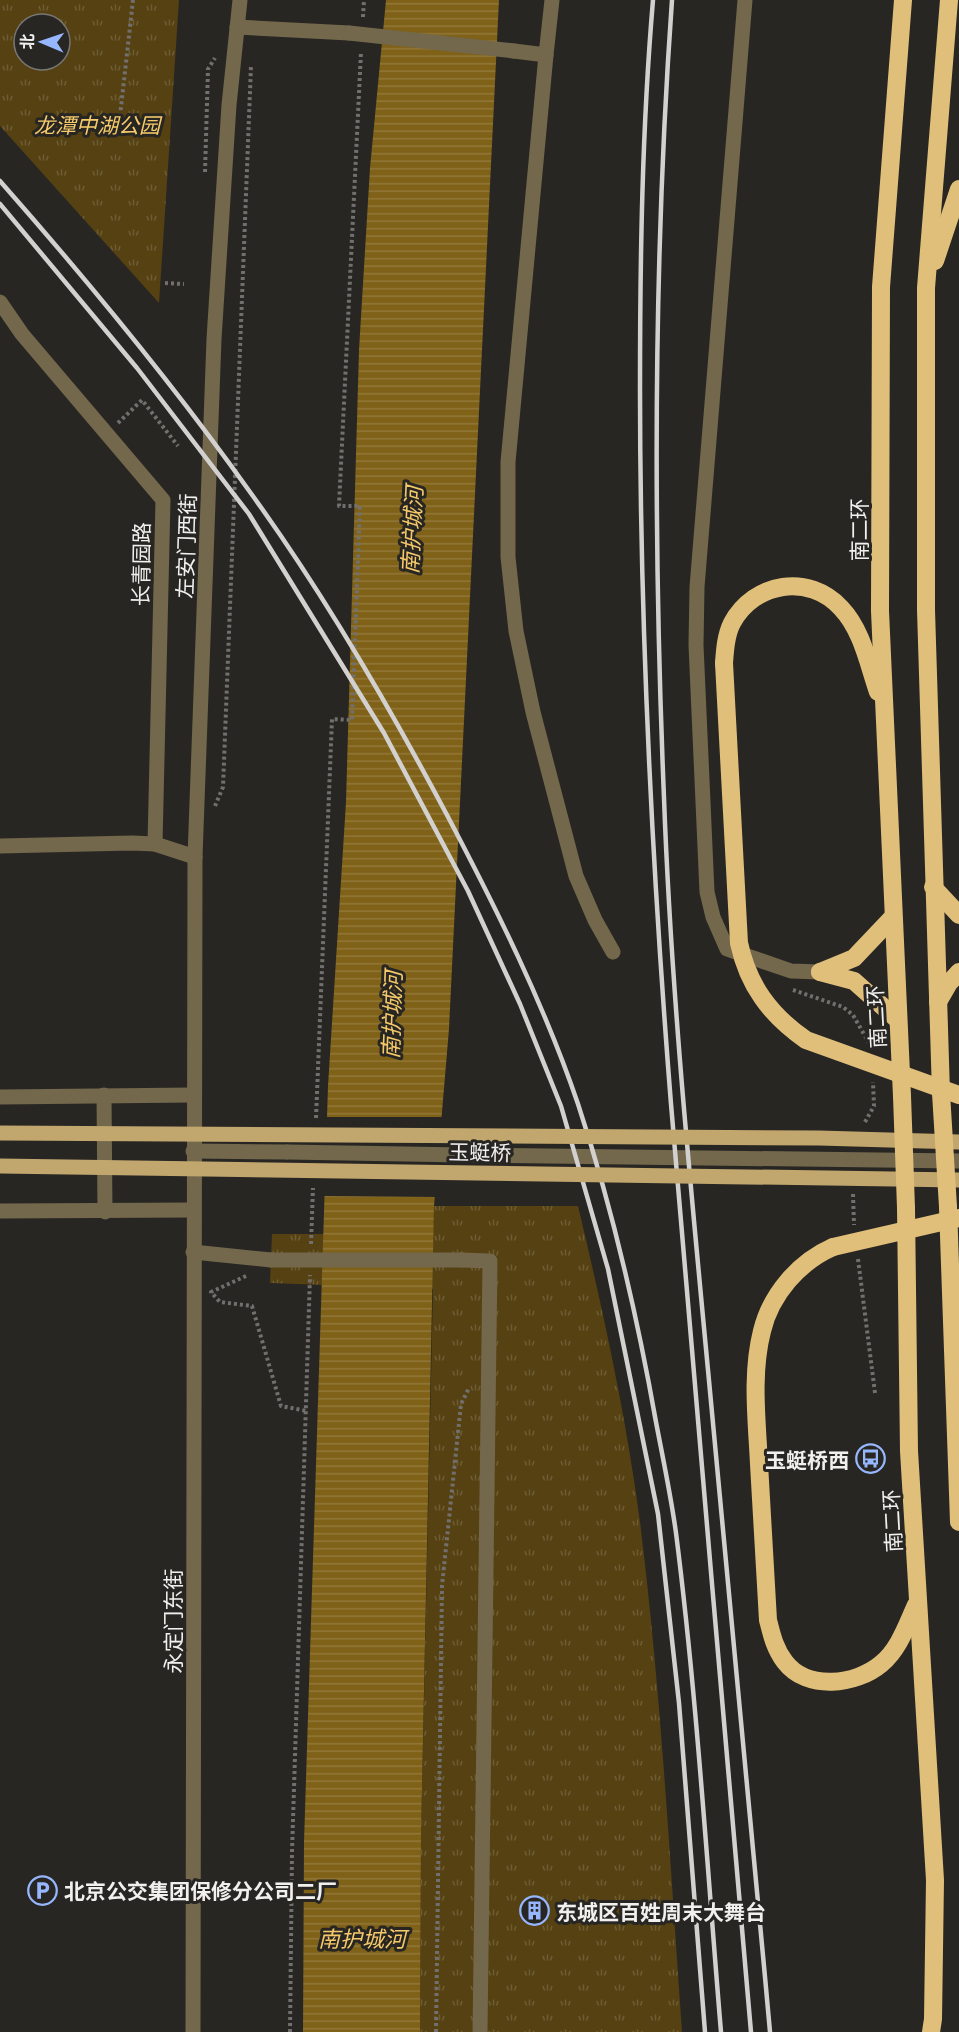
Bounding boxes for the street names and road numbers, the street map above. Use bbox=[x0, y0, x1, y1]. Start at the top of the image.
street label: 左安门西街 bbox=[168, 493, 202, 599]
street label: 南二环 bbox=[843, 499, 873, 562]
street label: 长青园路 bbox=[124, 522, 156, 606]
street label: 南二环 bbox=[858, 985, 892, 1049]
street label: 玉蜓桥 bbox=[448, 1135, 512, 1167]
street label: 南二环 bbox=[874, 1489, 908, 1553]
street label: 永定门东街 bbox=[157, 1569, 187, 1674]

